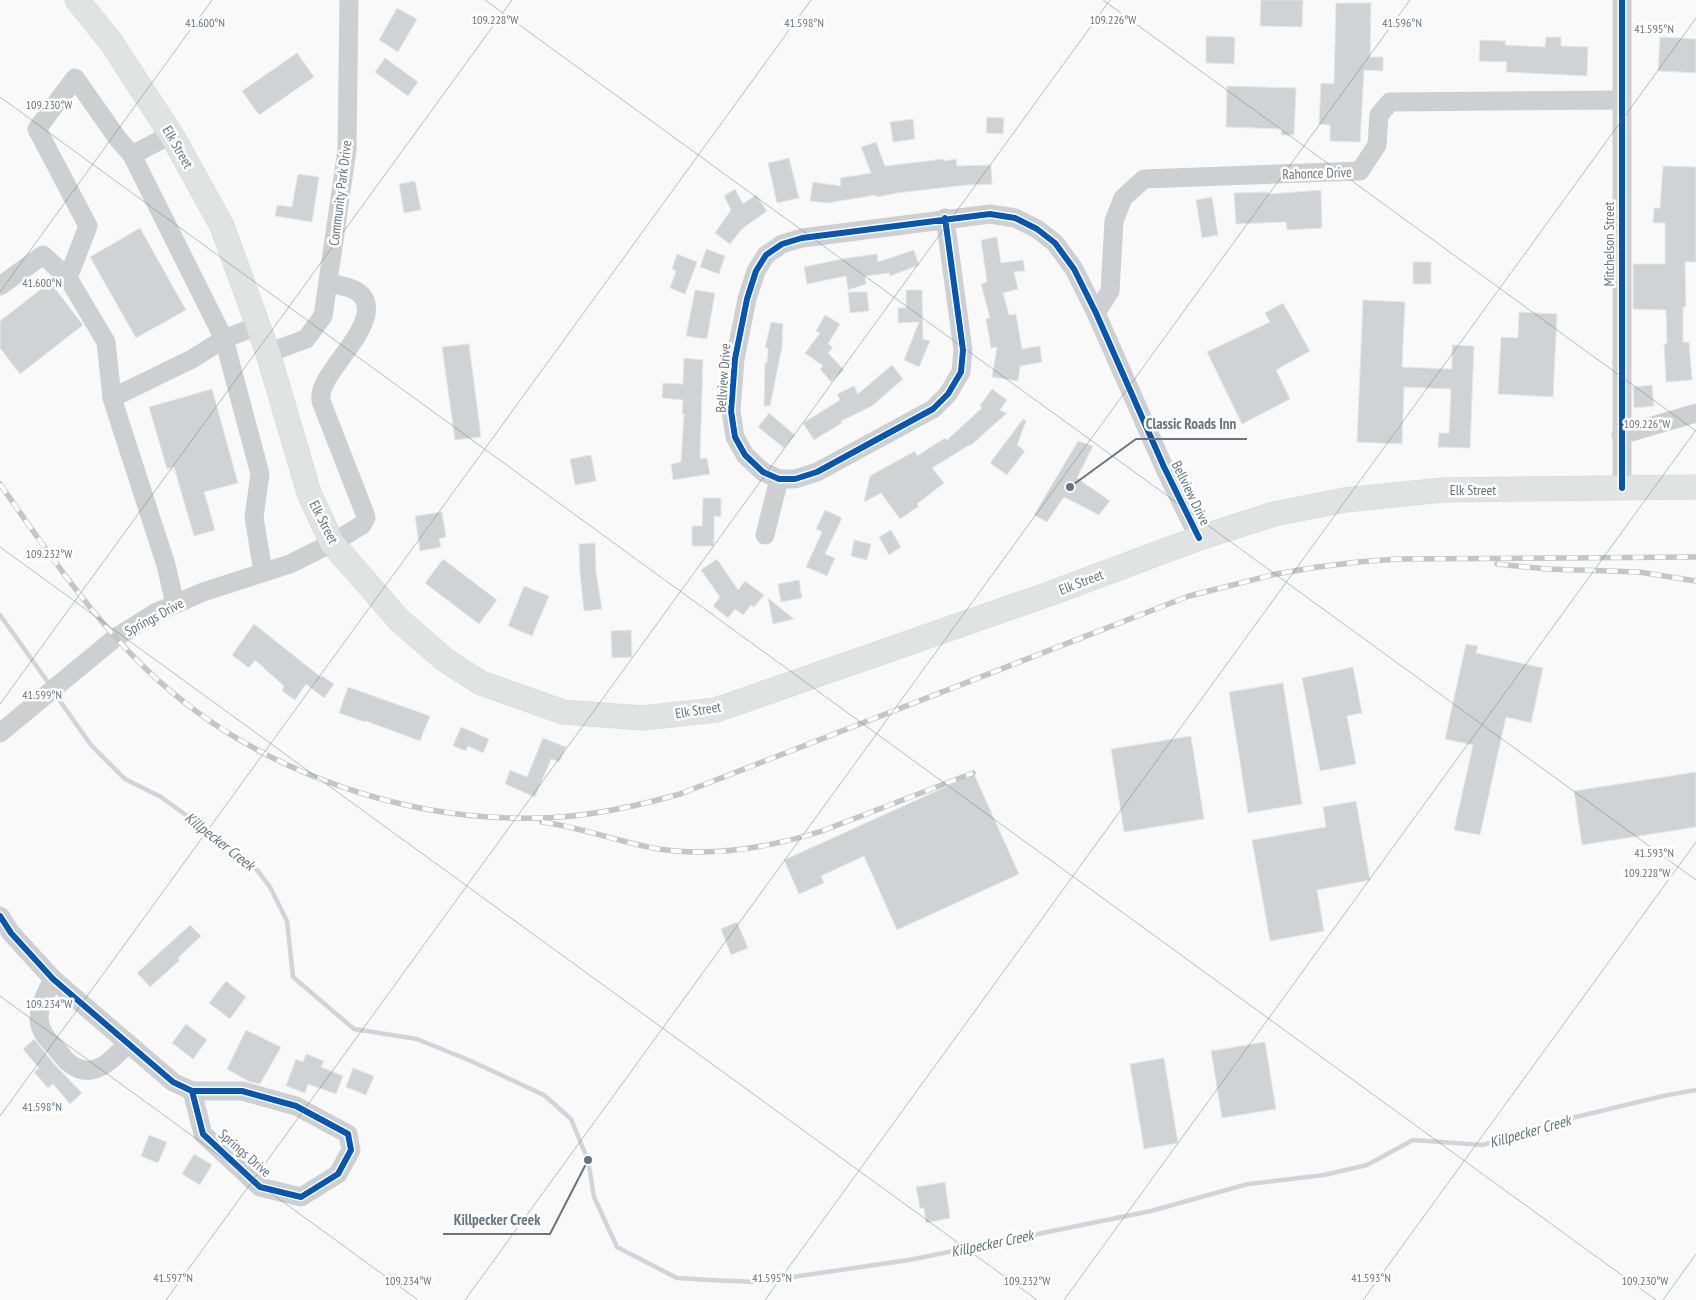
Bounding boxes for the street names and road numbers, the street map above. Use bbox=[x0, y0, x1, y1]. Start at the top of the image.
street label: Elk Street bbox=[159, 122, 197, 172]
street label: Community Park Drive bbox=[325, 139, 355, 247]
street label: Rahonce Drive bbox=[1282, 163, 1352, 183]
street label: Mitchelson Street bbox=[1600, 201, 1618, 286]
street label: Bellview Drive bbox=[712, 343, 734, 413]
street label: Bellview Drive bbox=[1168, 458, 1214, 528]
street label: Elk Street bbox=[1450, 481, 1496, 499]
street label: Elk Street bbox=[305, 497, 343, 547]
street label: Elk Street bbox=[1056, 565, 1106, 599]
street label: Springs Drive bbox=[121, 594, 187, 640]
street label: Elk Street bbox=[674, 697, 722, 723]
street label: Springs Drive bbox=[215, 1125, 275, 1181]

